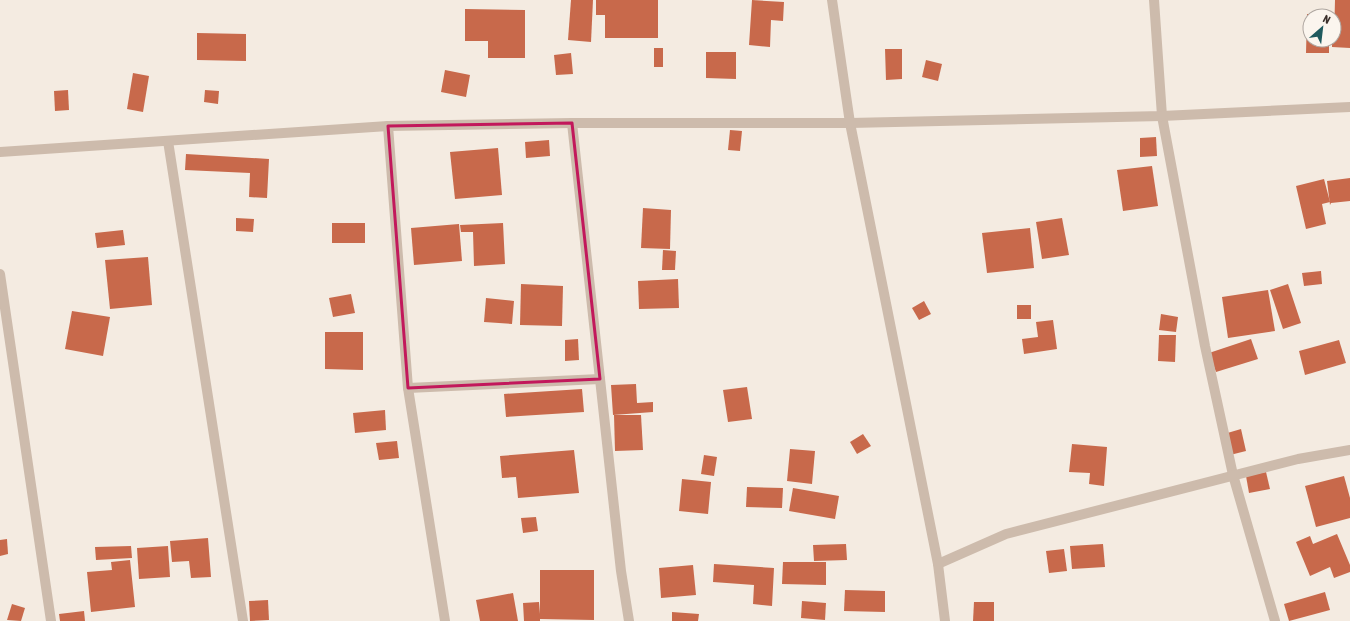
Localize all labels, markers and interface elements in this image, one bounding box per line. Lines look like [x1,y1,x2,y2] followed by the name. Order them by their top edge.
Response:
[1302,8,1342,48] north arrow
[1321,12,1332,26] text: N

